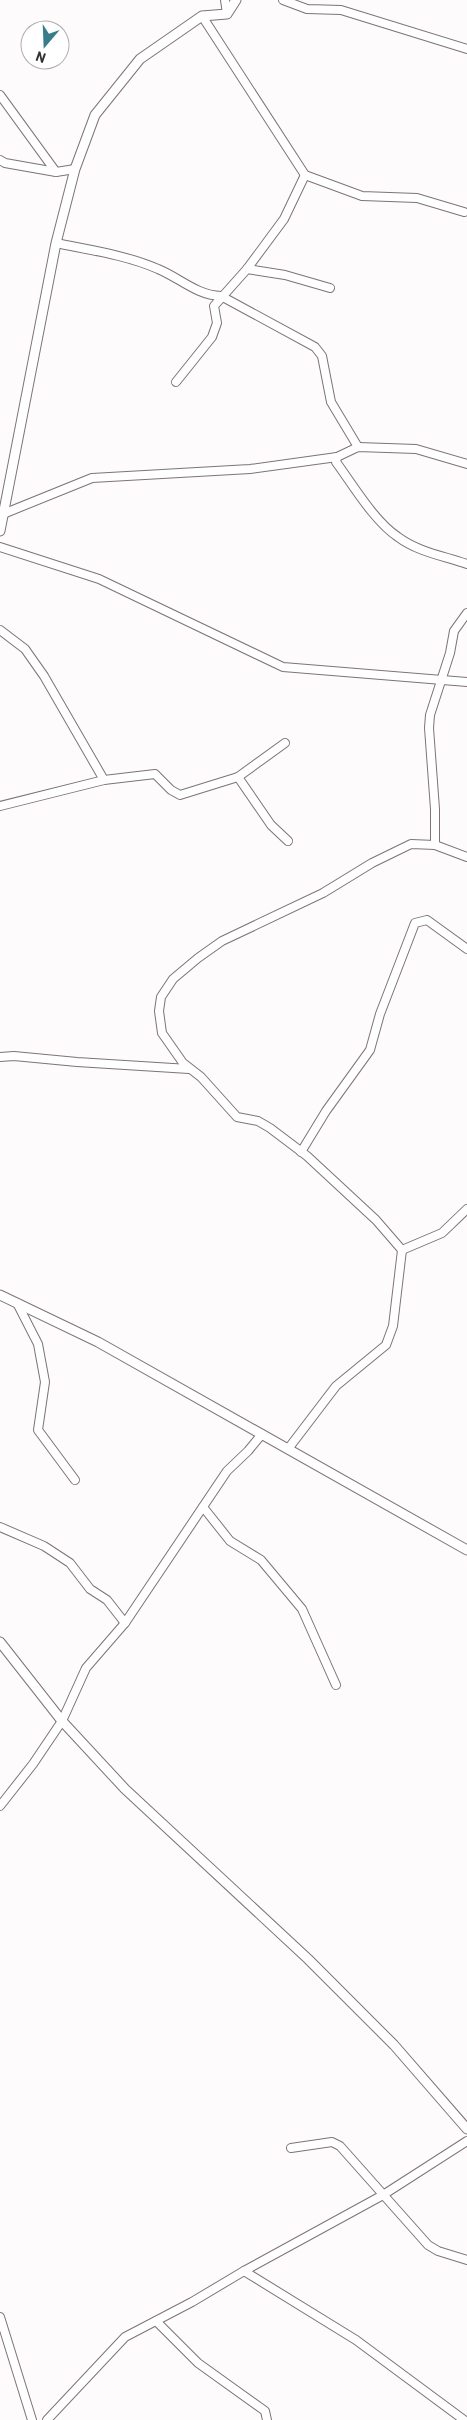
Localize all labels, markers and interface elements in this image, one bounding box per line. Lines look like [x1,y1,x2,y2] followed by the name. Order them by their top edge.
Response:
[20,20,70,70] north arrow
[33,48,48,67] text: N

